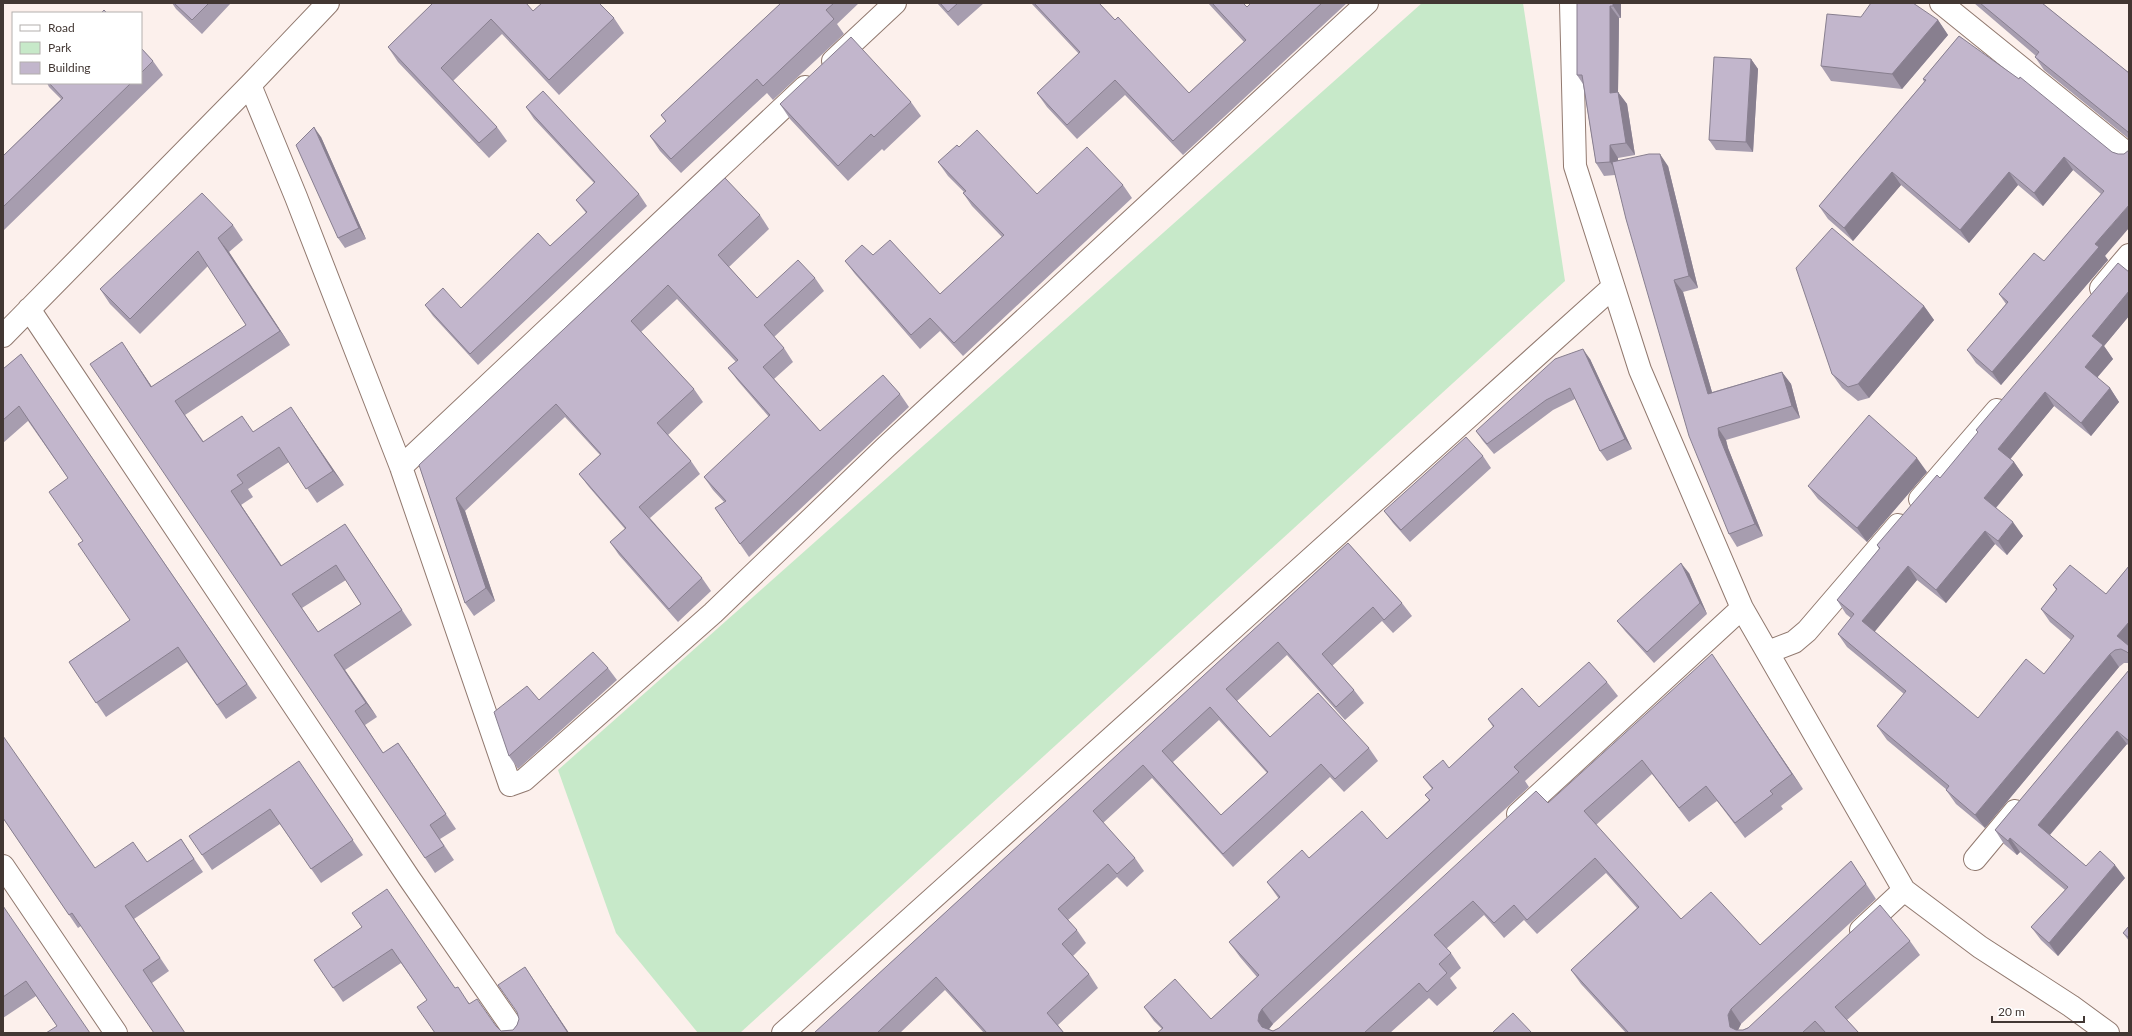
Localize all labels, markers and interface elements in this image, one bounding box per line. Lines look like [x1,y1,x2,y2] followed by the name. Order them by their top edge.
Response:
[12,12,142,84] legend
[48,20,75,35] text: Road
[48,40,72,55] text: Park
[48,60,91,75] text: Building
[1992,998,2084,1024] scale bar
[1998,1004,2025,1019] text: 20 m

